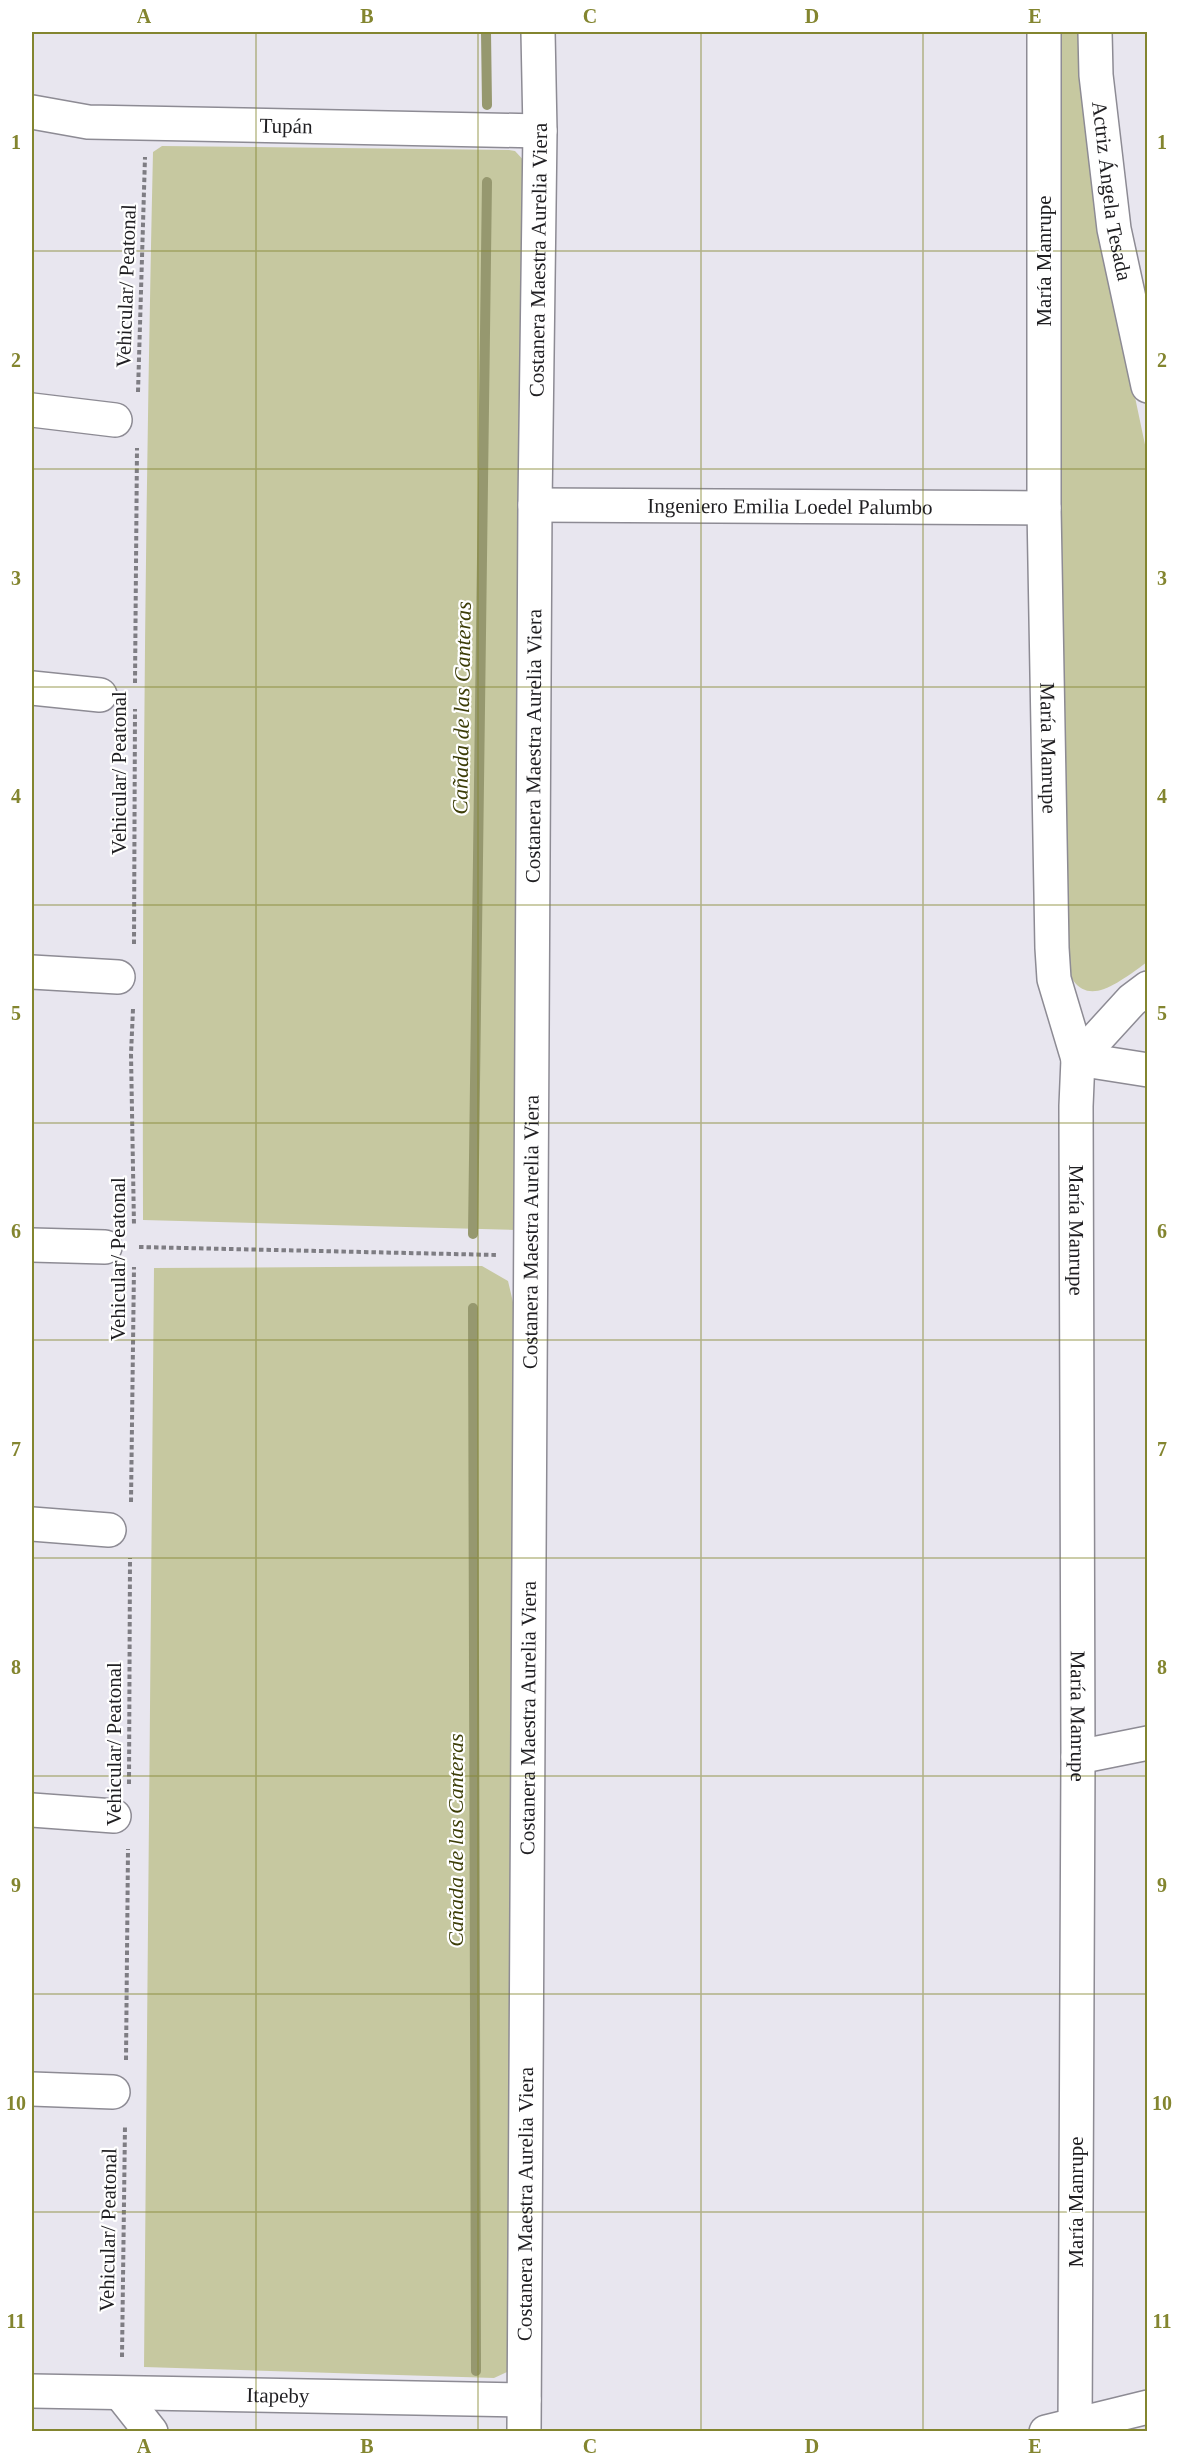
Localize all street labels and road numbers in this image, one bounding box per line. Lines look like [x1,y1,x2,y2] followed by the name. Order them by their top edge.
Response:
[1087,100,1137,284] street label: Actriz Ángela Tesada
[259,113,313,138] street label: Tupán
[524,122,552,397] street label: Costanera Maestra Aurelia Viera
[1032,195,1056,327] street label: María Manrupe
[111,204,141,368] street label: Vehicular/ Peatonal
[647,494,933,519] street label: Ingeniero Emilia Loedel Palumbo
[521,608,546,883] street label: Costanera Maestra Aurelia Viera
[1035,682,1062,814] street label: María Manrupe
[107,691,131,855] street label: Vehicular/ Peatonal
[518,1094,544,1369] street label: Costanera Maestra Aurelia Viera
[1064,1165,1089,1296] street label: María Manrupe
[106,1177,130,1341] street label: Vehicular/ Peatonal
[515,1580,541,1855] street label: Costanera Maestra Aurelia Viera
[1066,1651,1090,1782] street label: María Manrupe
[102,1662,126,1826] street label: Vehicular/ Peatonal
[513,2066,538,2341] street label: Costanera Maestra Aurelia Viera
[1064,2136,1088,2268] street label: María Manrupe
[95,2148,121,2312] street label: Vehicular/ Peatonal
[246,2383,310,2408] street label: Itapeby

